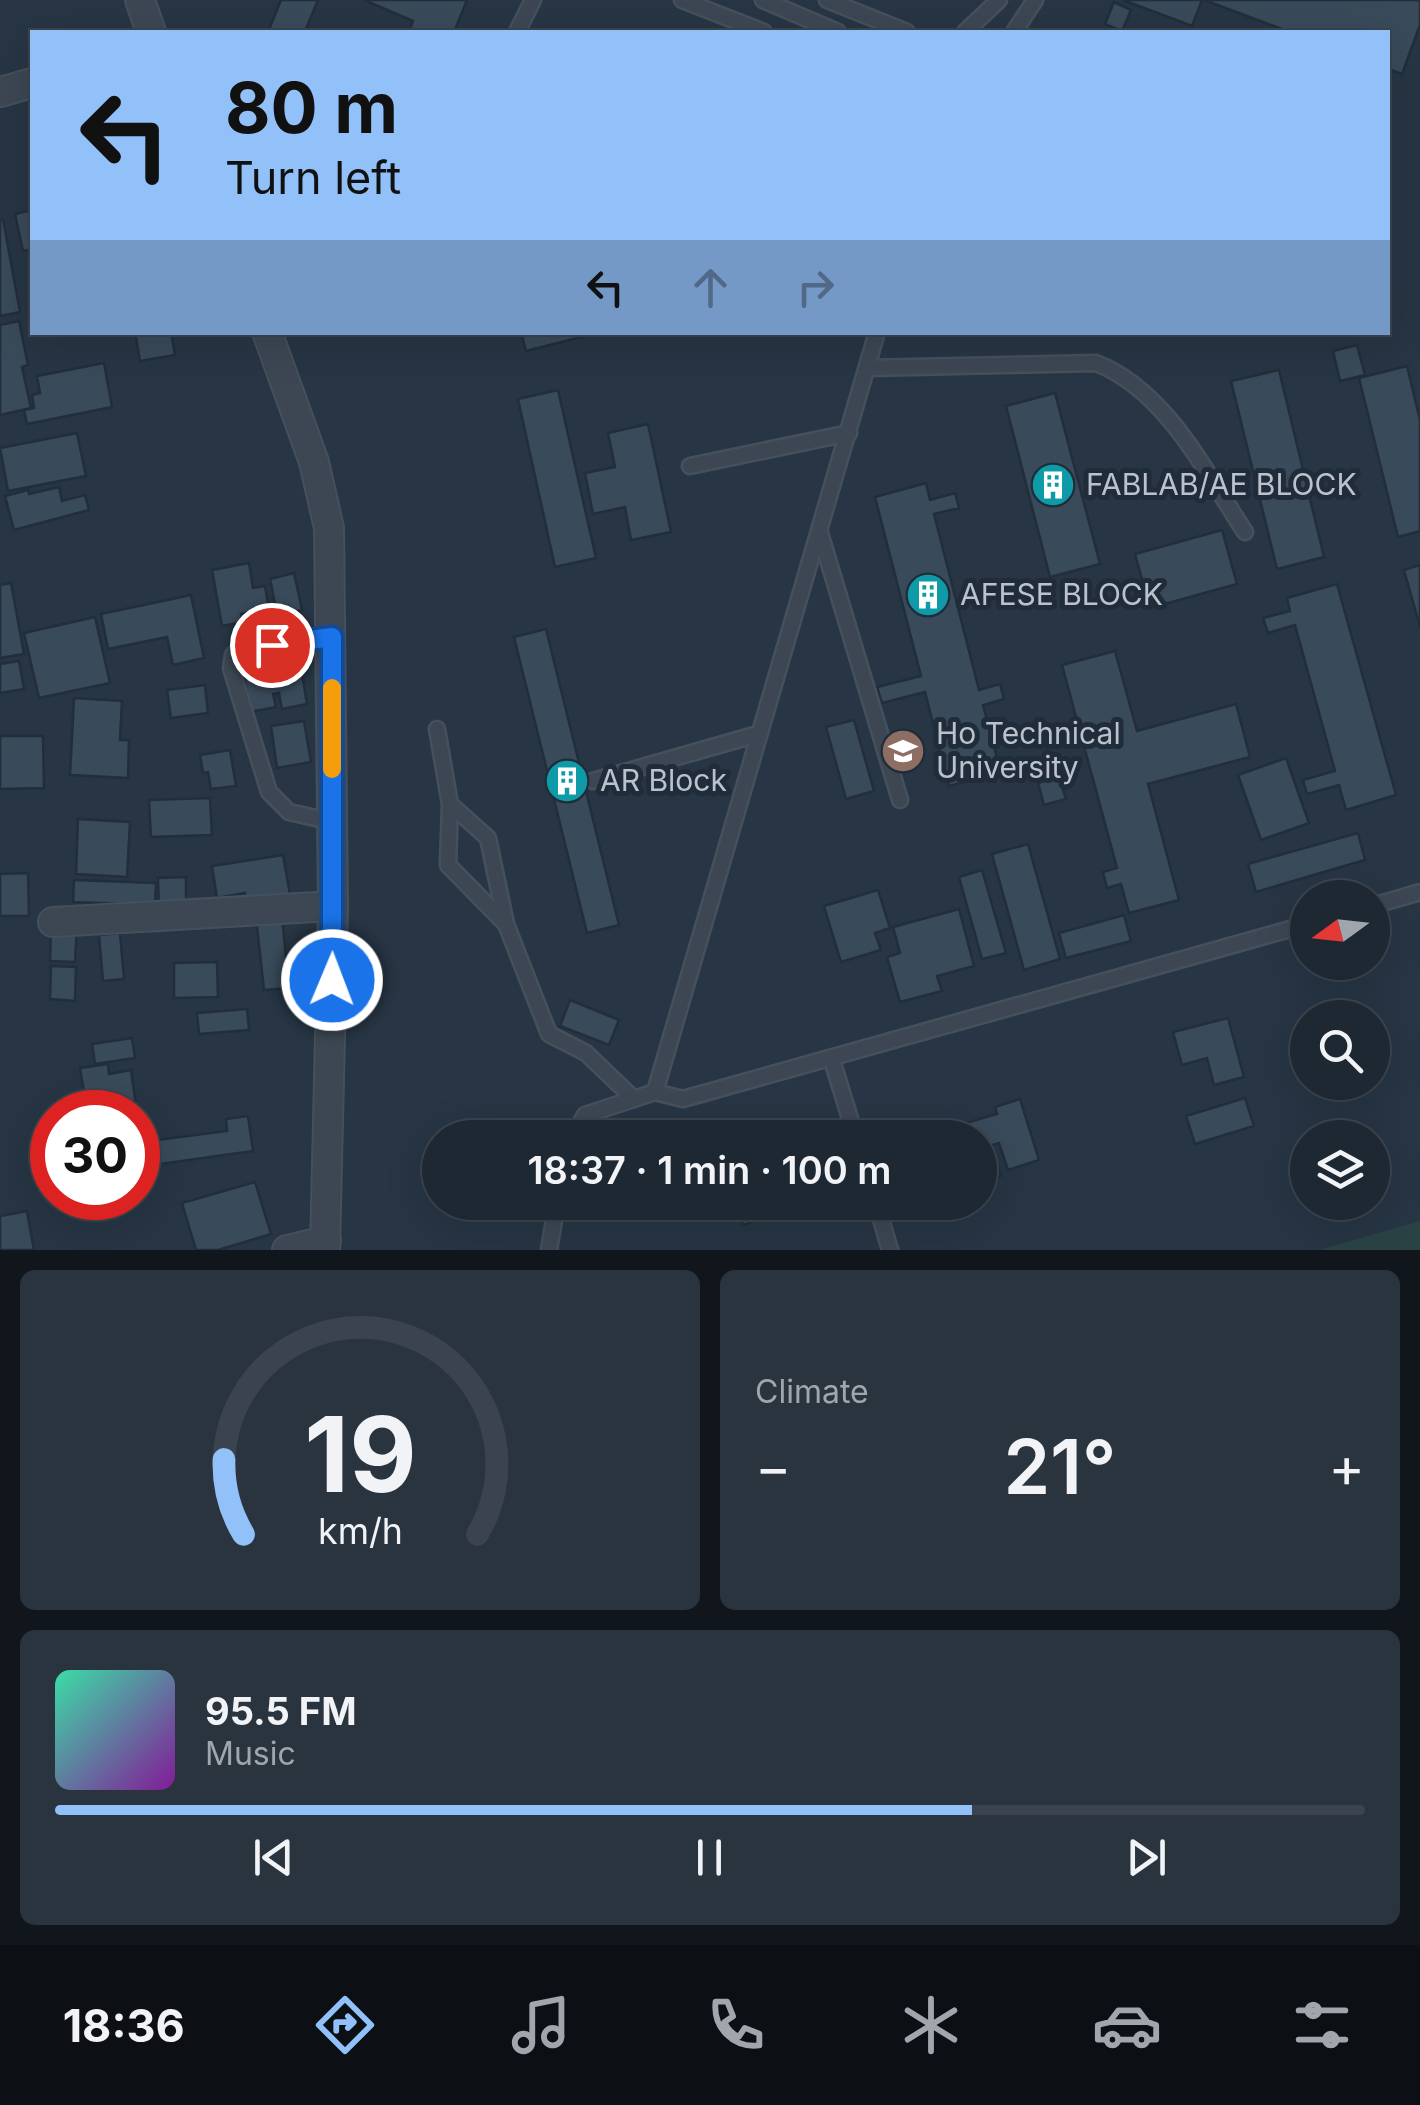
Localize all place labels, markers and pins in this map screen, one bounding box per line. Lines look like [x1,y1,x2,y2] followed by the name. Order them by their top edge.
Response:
[1030,462,1076,508] building icon: FABLAB/AE BLOCK
[1086,466,1357,502] place label: FABLAB/AE BLOCK
[905,572,951,618] building icon: AFESE BLOCK
[960,576,1163,612] place label: AFESE BLOCK
[230,603,315,688] pin
[936,715,1121,785] place label: Ho Technical University
[880,728,926,774] school or university icon: Ho Technical University
[544,758,590,804] building icon: AR Block
[600,762,727,798] place label: AR Block

